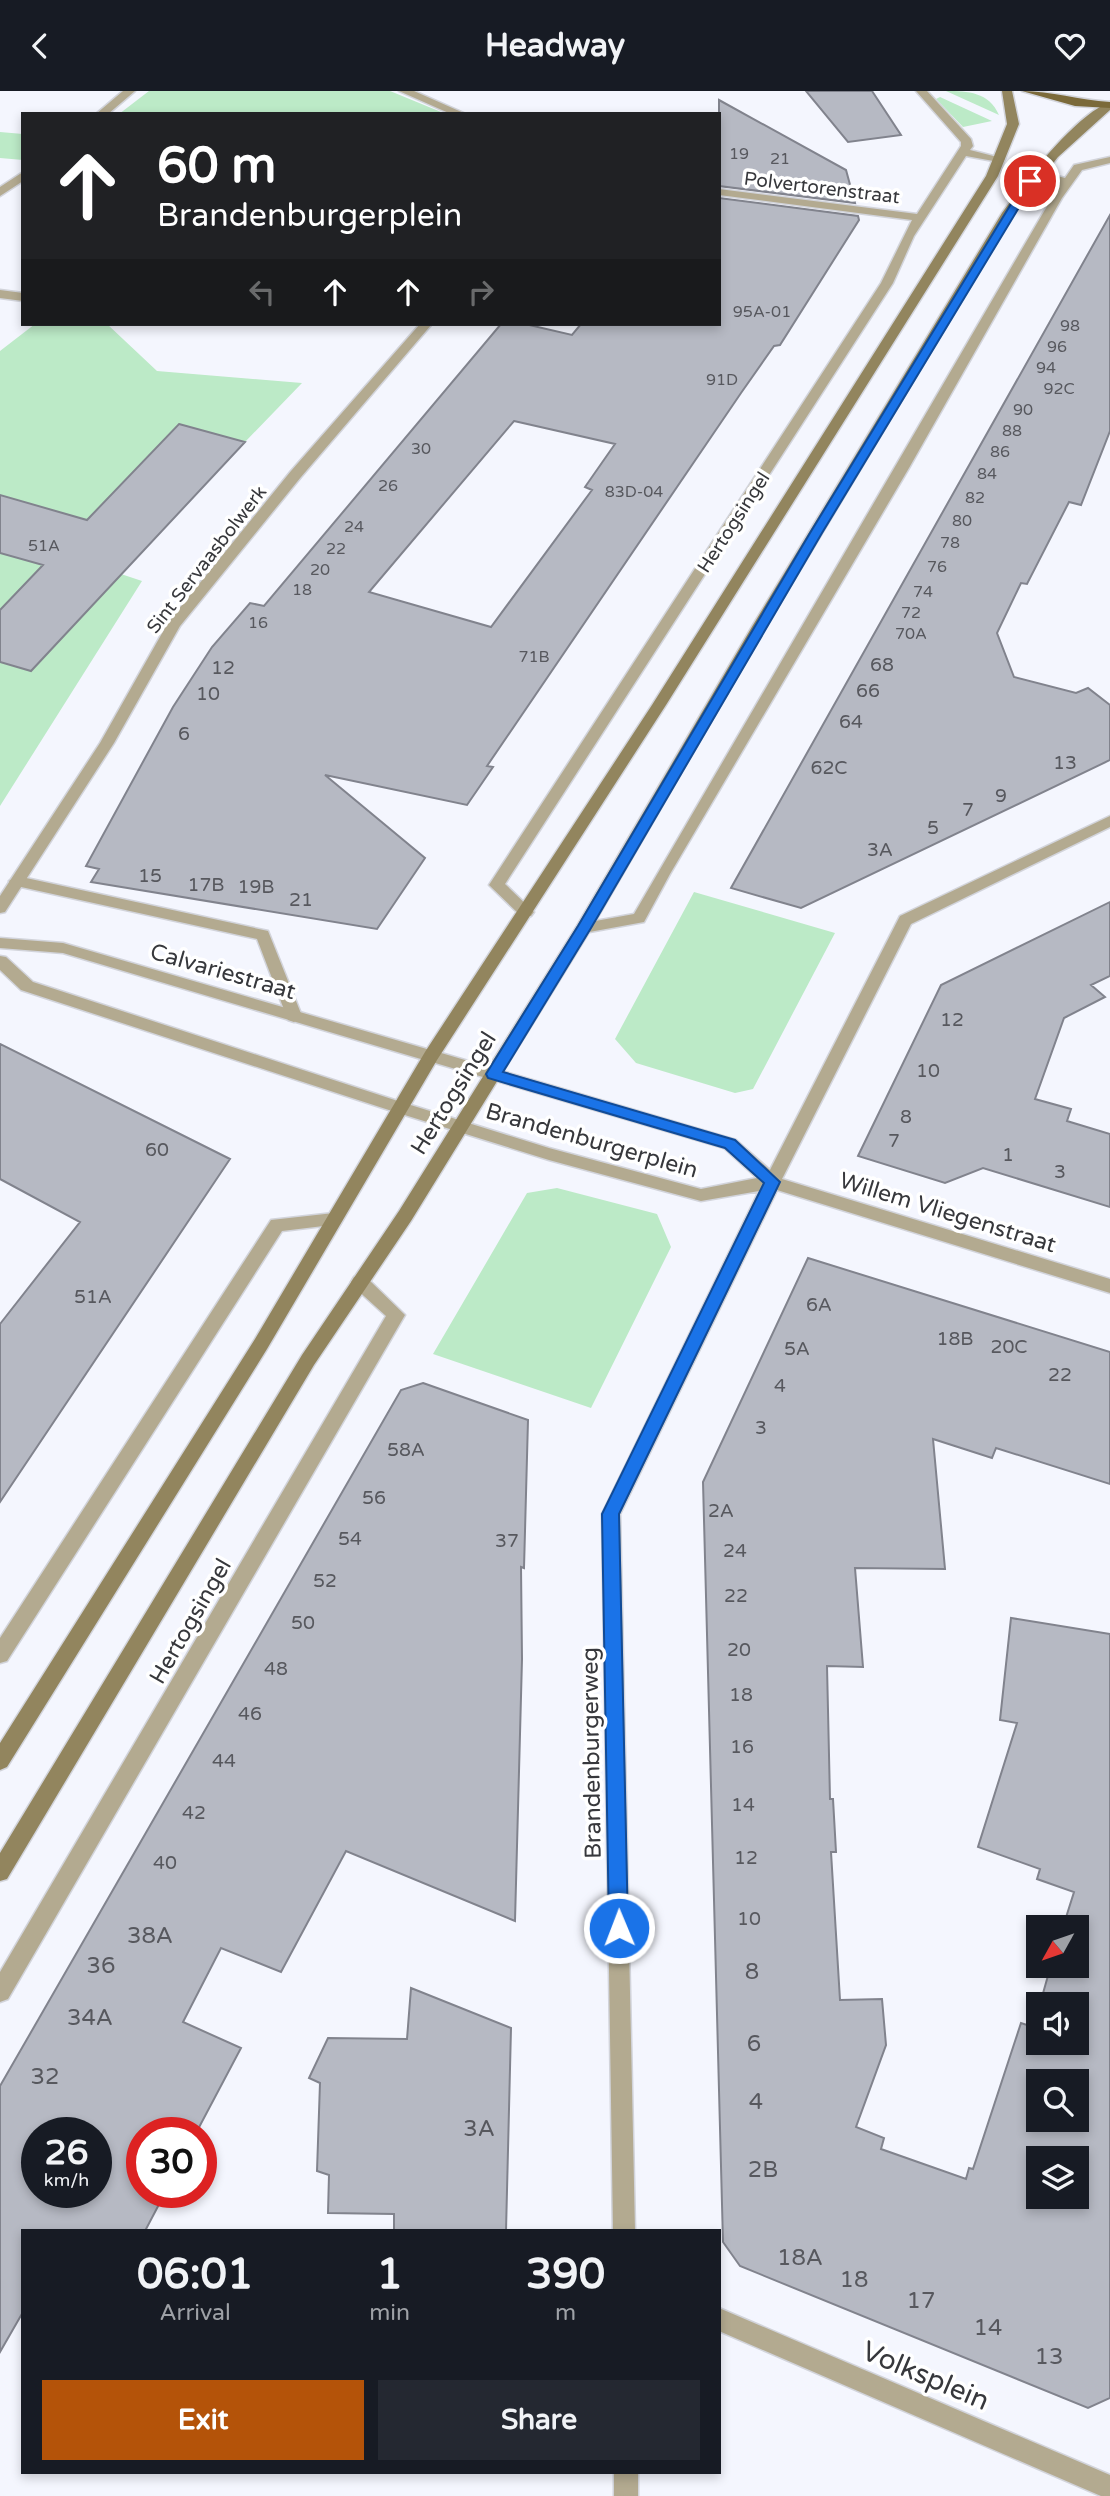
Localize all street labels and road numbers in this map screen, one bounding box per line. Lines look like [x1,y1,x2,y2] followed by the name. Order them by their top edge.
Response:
[743,168,901,208] street label: Polvertorenstraat
[693,468,775,577] street label: Hertogsingel
[142,481,271,638] street label: Sint Servaasbolwerk
[147,938,299,1006] street label: Calvariestraat
[405,1027,503,1160] street label: Hertogsingel
[482,1097,701,1185] street label: Brandenburgerplein
[836,1167,1060,1259] street label: Willem Vliegenstraat
[144,1554,238,1689] street label: Hertogsingel
[576,1647,608,1859] street label: Brandenburgerweg
[857,2334,994,2418] street label: Volksplein

